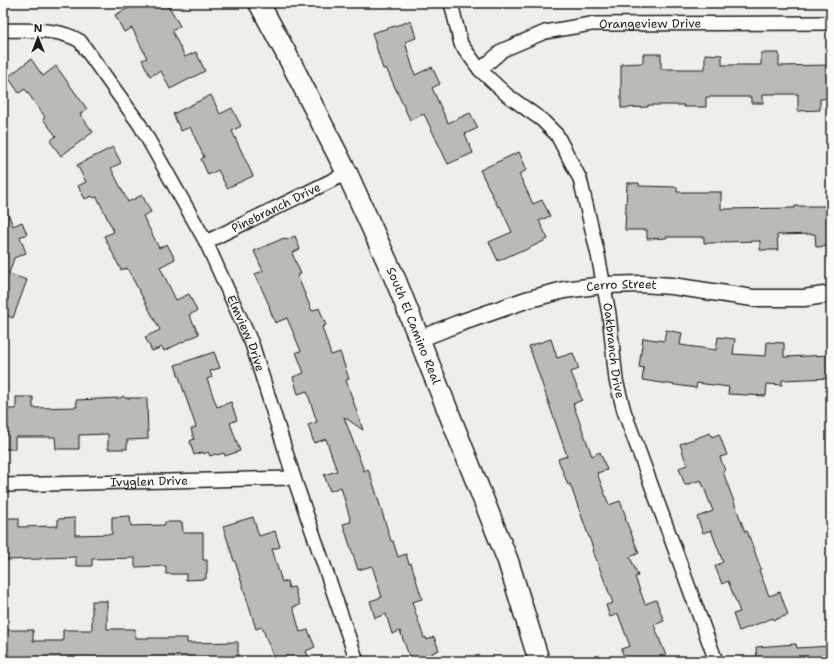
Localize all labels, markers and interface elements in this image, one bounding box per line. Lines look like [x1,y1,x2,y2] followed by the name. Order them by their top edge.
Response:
[599,16,702,32] street label: Orangeview Drive
[18,18,58,58] north arrow
[34,21,43,36] text: N
[229,179,324,236] street label: Pinebranch Drive
[383,264,445,387] street label: South El Camino Real
[585,276,657,295] street label: Cerro Street
[223,293,268,374] street label: Elmview Drive
[599,301,628,400] street label: Oakbranch Drive
[110,473,188,490] street label: Ivyglen Drive

